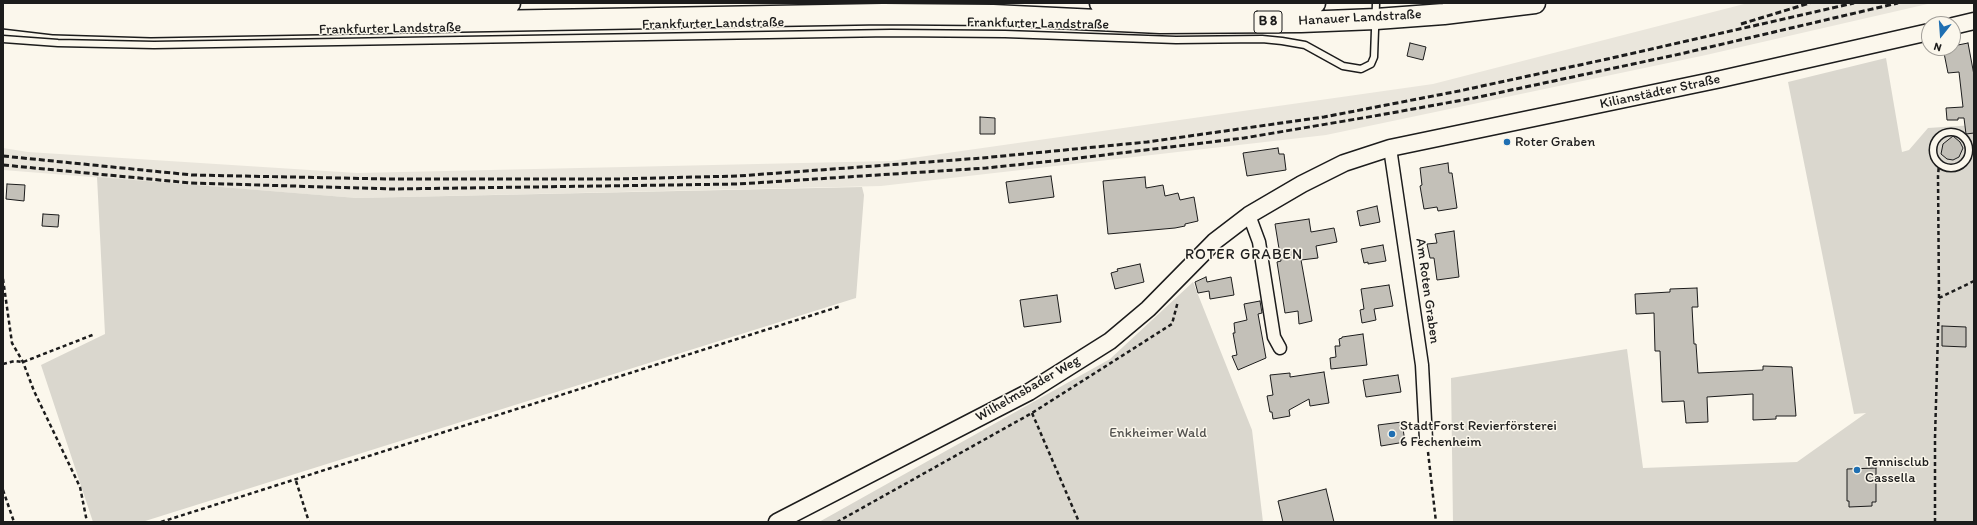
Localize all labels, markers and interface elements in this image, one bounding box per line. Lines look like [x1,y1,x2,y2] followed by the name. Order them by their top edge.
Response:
[1298,6,1422,30] street label: Hanauer Landstraße
[1254,11,1282,33] road number: B 8
[642,14,784,34] street label: Frankfurter Landstraße
[967,14,1109,34] street label: Frankfurter Landstraße
[1921,16,1961,56] north arrow
[319,19,461,39] street label: Frankfurter Landstraße
[1932,40,1943,54] text: N
[1598,71,1722,113] street label: Kilianstädter Straße
[1515,134,1595,150] place label: Roter Graben
[1502,137,1512,147] marker: Roter Graben
[1411,237,1443,345] street label: Am Roten Graben
[1185,246,1303,264] district label: ROTER GRABEN
[973,352,1083,426] street label: Wilhelmsbader Weg
[1400,418,1557,450] place label: StadtForst Revierförsterei 6 Fechenheim
[1109,425,1207,441] park label: Enkheimer Wald
[1387,429,1397,439] marker: StadtForst Revierförsterei 6 Fechenheim
[1865,454,1929,486] place label: Tennisclub Cassella
[1852,465,1862,475] marker: Tennisclub Cassella

